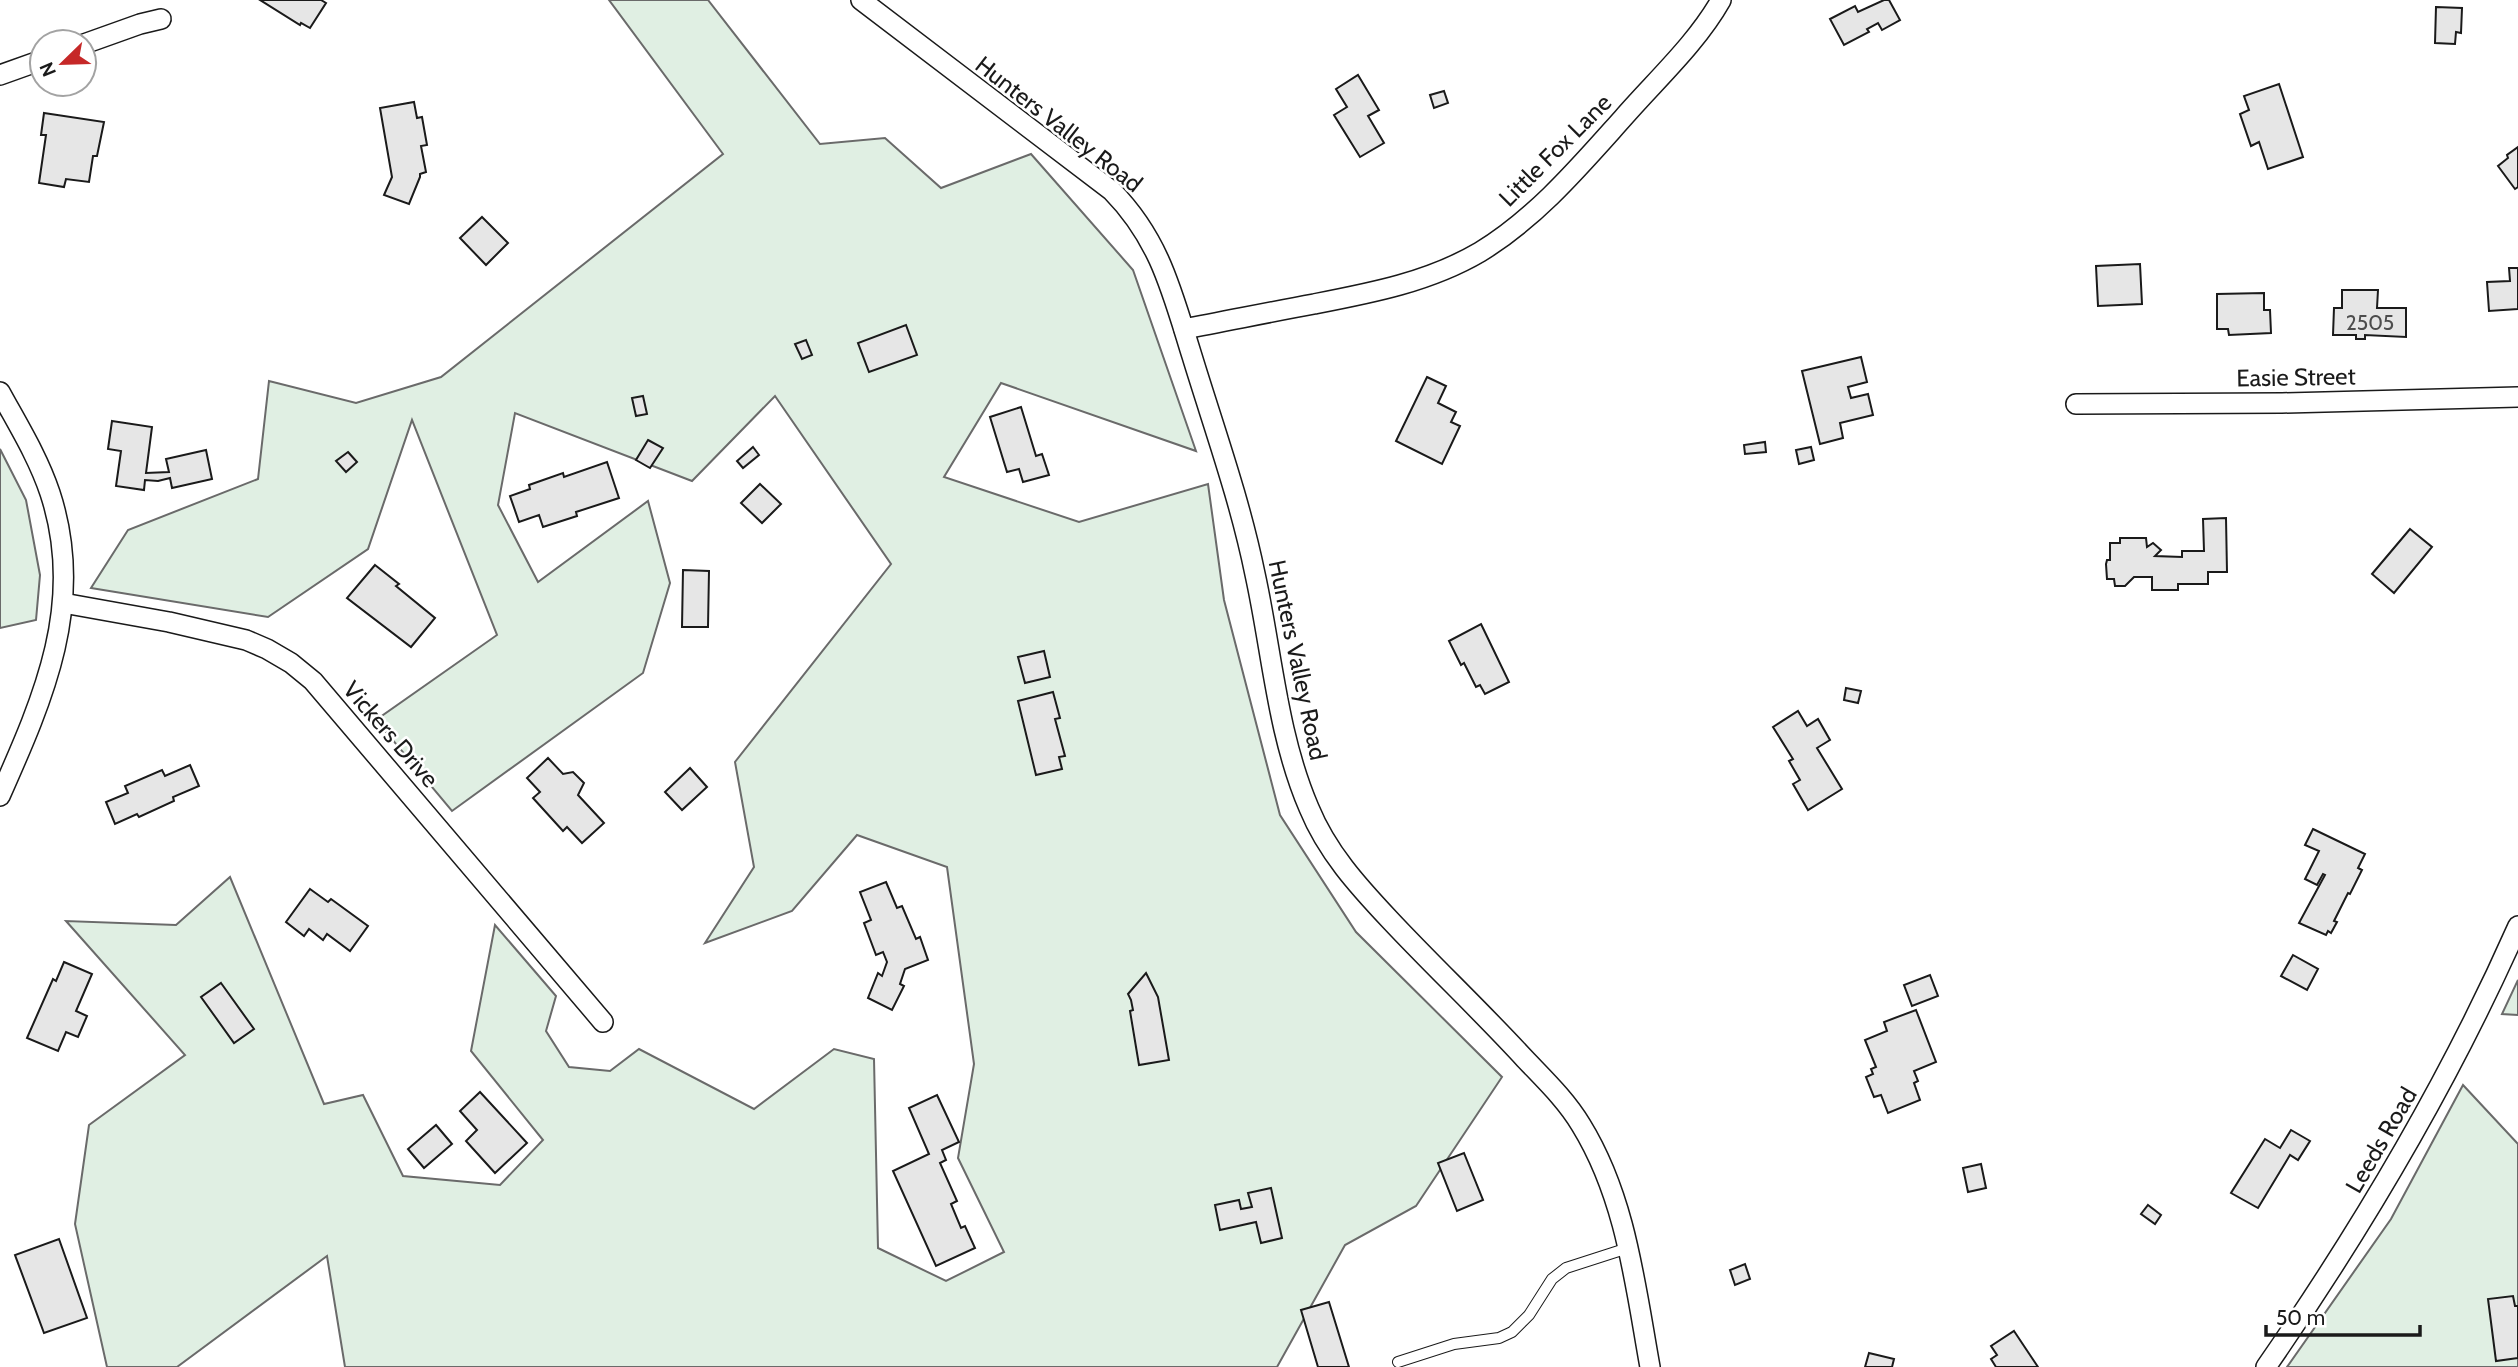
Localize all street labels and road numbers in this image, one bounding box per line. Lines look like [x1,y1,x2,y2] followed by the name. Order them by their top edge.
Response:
[970,50,1148,198] street label: Hunters Valley Road
[1493,88,1617,212] street label: Little Fox Lane
[2236,361,2356,393] street label: Easie Street
[1263,557,1333,763] street label: Hunters Valley Road
[337,675,445,793] street label: Vickers Drive
[2339,1082,2423,1198] street label: Leeds Road

